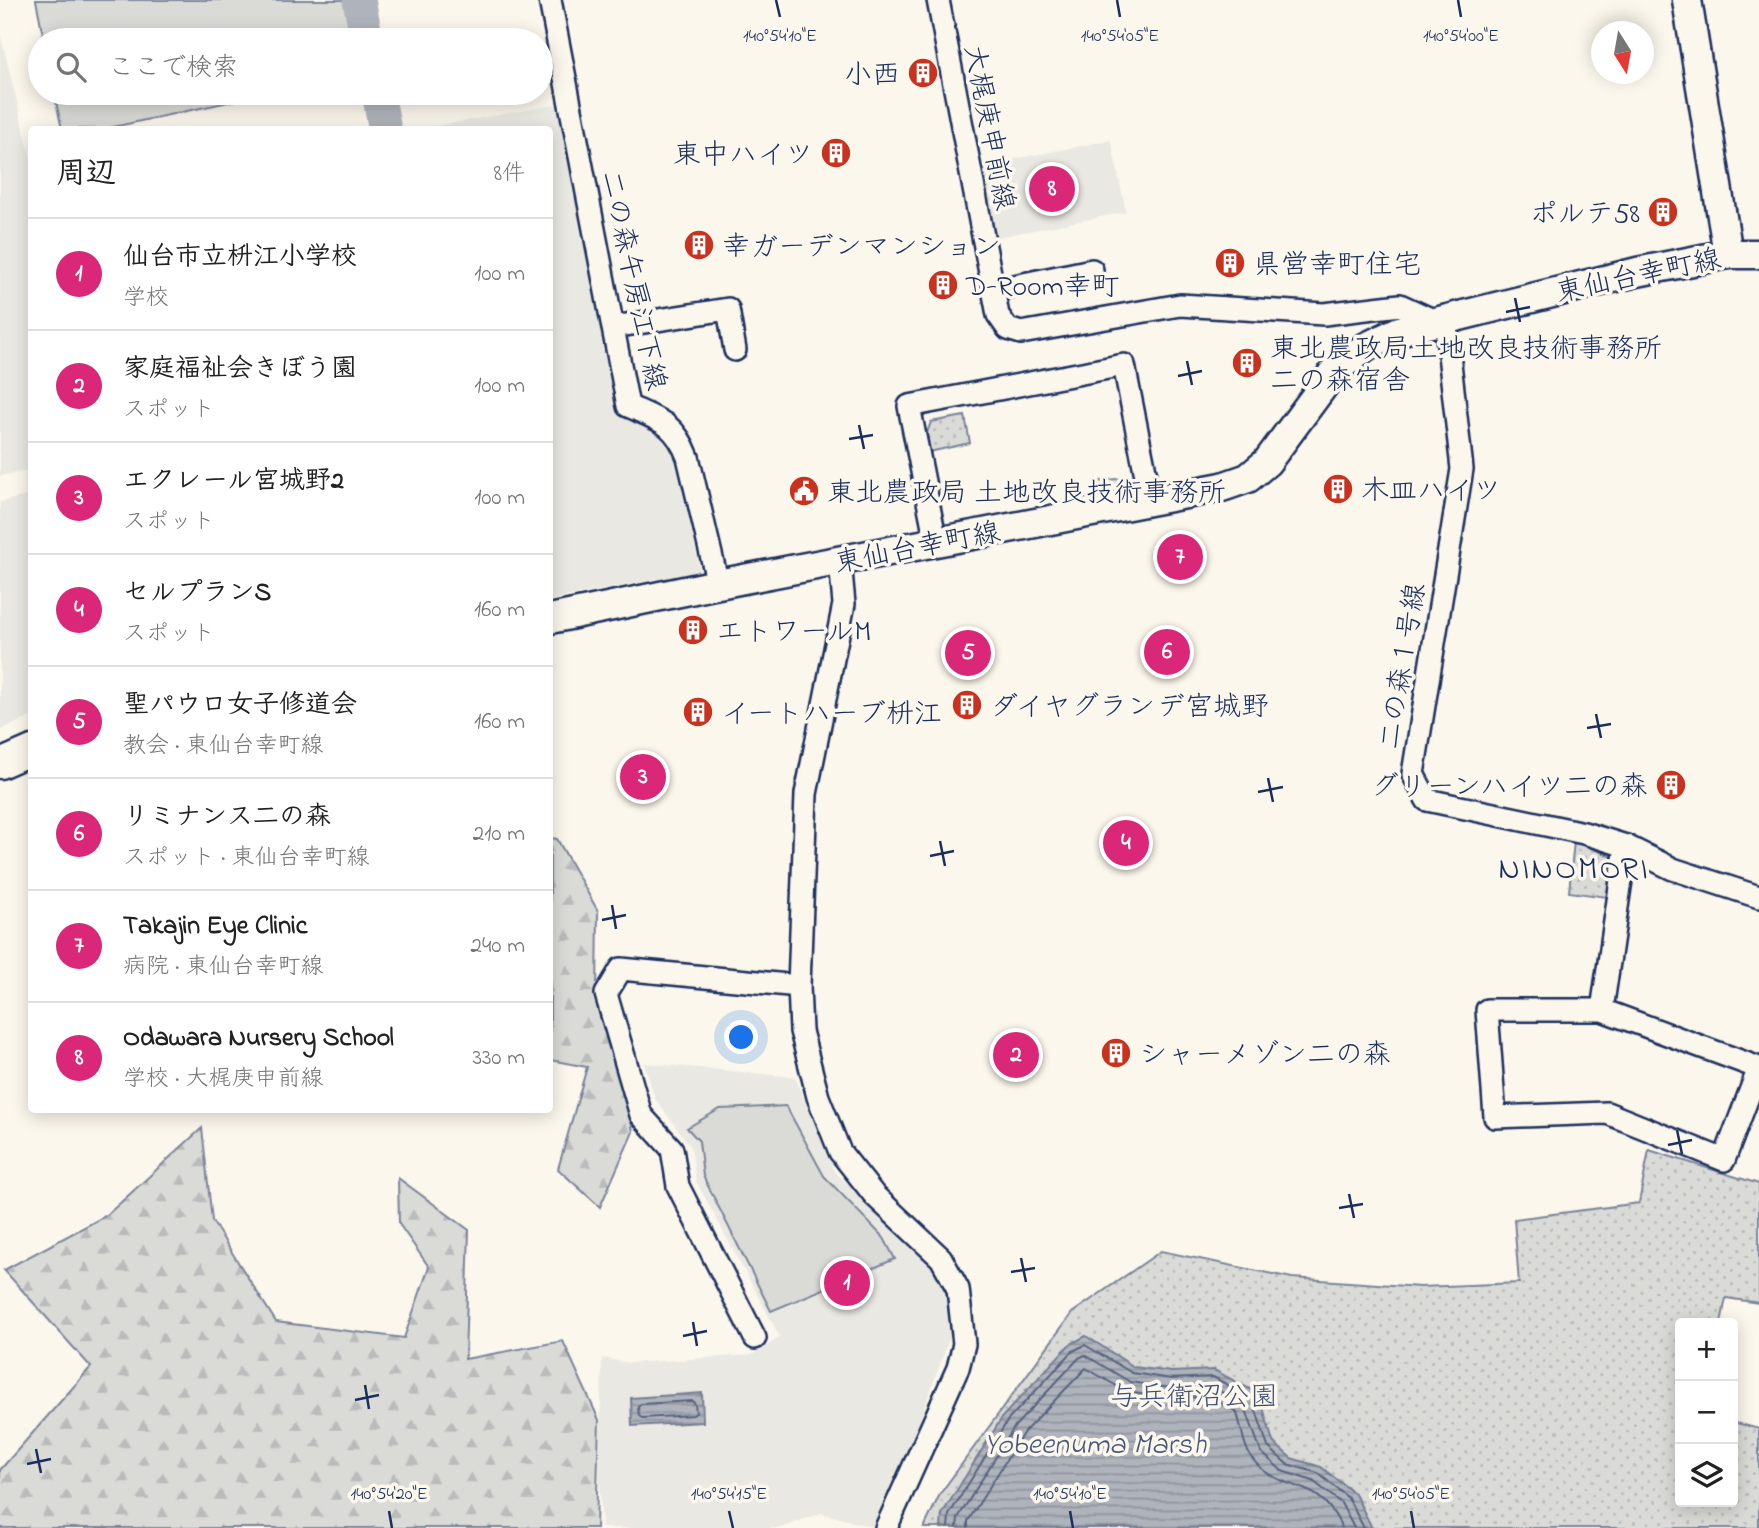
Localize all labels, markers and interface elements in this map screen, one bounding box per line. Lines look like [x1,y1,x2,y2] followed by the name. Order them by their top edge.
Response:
[1591,21,1654,84] north arrow
[743,24,817,50] text: 140°54'10"E
[1081,24,1159,50] text: 140°54'05"E
[1423,24,1499,50] text: 140°54'00"E
[28,28,553,105] search box
[951,41,1024,214] street label: 大梶庚申前線
[52,48,90,86] icon: search
[108,50,238,88] text: ここで検索
[844,56,900,97] place label: 小西
[906,56,940,90] building icon: 小西
[673,136,813,177] place label: 東中ハイツ
[819,136,853,170] building icon: 東中ハイツ
[56,153,116,197] text: 周辺
[493,158,525,191] text: 8件
[1029,163,1075,215] pin: 8
[588,167,675,395] street label: 二の森午房江下線
[1529,195,1640,236] place label: ポルテ58
[1646,195,1680,229] building icon: ポルテ58
[682,228,716,262] building icon: 幸ガーデンマンション
[722,228,1001,269] place label: 幸ガーデンマンション
[123,239,357,277] text: 仙台市立枡江小学校
[1552,240,1725,315] street label: 東仙台幸町線
[1213,246,1247,280] building icon: 県営幸町住宅
[1253,246,1421,287] place label: 県営幸町住宅
[75,258,83,291] text: 1
[474,258,525,291] text: 100 m
[926,268,960,302] building icon: D-Room幸町
[965,268,1119,309] place label: D-Room幸町
[123,282,169,315] text: 学校
[1270,330,1662,403] place label: 東北農政局土地改良技術事務所 二の森宿舎
[1230,346,1264,380] building icon: 東北農政局土地改良技術事務所 二の森宿舎
[123,351,357,389] text: 家庭福祉会きぼう園
[73,370,85,403] text: 2
[474,370,525,403] text: 100 m
[123,394,215,427] text: スポット
[123,463,344,501] text: エクレール宮城野2
[1321,472,1355,506] building icon: 木皿ハイツ
[1361,472,1501,513] place label: 木皿ハイツ
[787,474,821,508] public building icon: 東北農政局 土地改良技術事務所
[827,474,1226,515] place label: 東北農政局 土地改良技術事務所
[74,482,84,515] text: 3
[474,482,525,515] text: 100 m
[123,506,215,539] text: スポット
[831,513,1004,586] street label: 東仙台幸町線
[1157,531,1203,583] pin: 7
[123,575,271,613] text: セルプランS
[1371,580,1438,753] street label: 二の森１号線
[74,594,84,627] text: 4
[474,594,525,627] text: 160 m
[676,613,710,647] building icon: エトワールM
[716,613,871,654] place label: エトワールM
[123,618,215,651] text: スポット
[1144,626,1190,678] pin: 6
[945,627,991,679] pin: 5
[123,687,357,725] text: 聖パウロ女子修道会
[950,688,984,722] building icon: ダイヤグランデ宮城野
[990,688,1269,729] place label: ダイヤグランデ宮城野
[681,695,715,729] building icon: イートハーブ枡江
[721,695,942,736] place label: イートハーブ枡江
[72,706,86,739] text: 5
[474,706,525,739] text: 160 m
[123,730,323,763] text: 教会 · 東仙台幸町線
[620,751,666,803] pin: 3
[1371,768,1648,809] place label: グリーンハイツ二の森
[1654,768,1688,802] building icon: グリーンハイツ二の森
[123,799,331,837] text: リミナンス二の森
[1103,817,1149,869] pin: 4
[74,818,84,851] text: 6
[473,818,525,851] text: 210 m
[123,842,369,875] text: スポット · 東仙台幸町線
[1498,847,1650,894] district label: NINOMORI
[123,908,307,946] text: Takajin Eye Clinic
[74,930,84,963] text: 7
[471,930,525,963] text: 240 m
[123,951,323,984] text: 病院 · 東仙台幸町線
[123,1020,394,1058] text: Odawara Nursery School
[724,1020,758,1054] your location
[993,1029,1039,1081] pin: 2
[1099,1036,1133,1070] building icon: シャーメゾン二の森
[1139,1036,1391,1077] place label: シャーメゾン二の森
[75,1042,83,1075] text: 8
[472,1042,525,1075] text: 330 m
[123,1063,323,1096] text: 学校 · 大梶庚申前線
[824,1257,870,1309] pin: 1
[1675,1318,1738,1507] map controls
[1675,1318,1738,1381] button: +
[1110,1378,1278,1419] park label: 与兵衛沼公園
[1675,1381,1738,1444] button: −
[984,1424,1207,1468] water label: Yobeenuma Marsh
[1675,1444,1738,1507] button: layers
[350,1482,428,1508] text: 140°54'20"E
[691,1482,767,1508] text: 140°54'15"E
[1033,1482,1107,1508] text: 140°54'10"E
[1372,1482,1450,1508] text: 140°54'05"E

